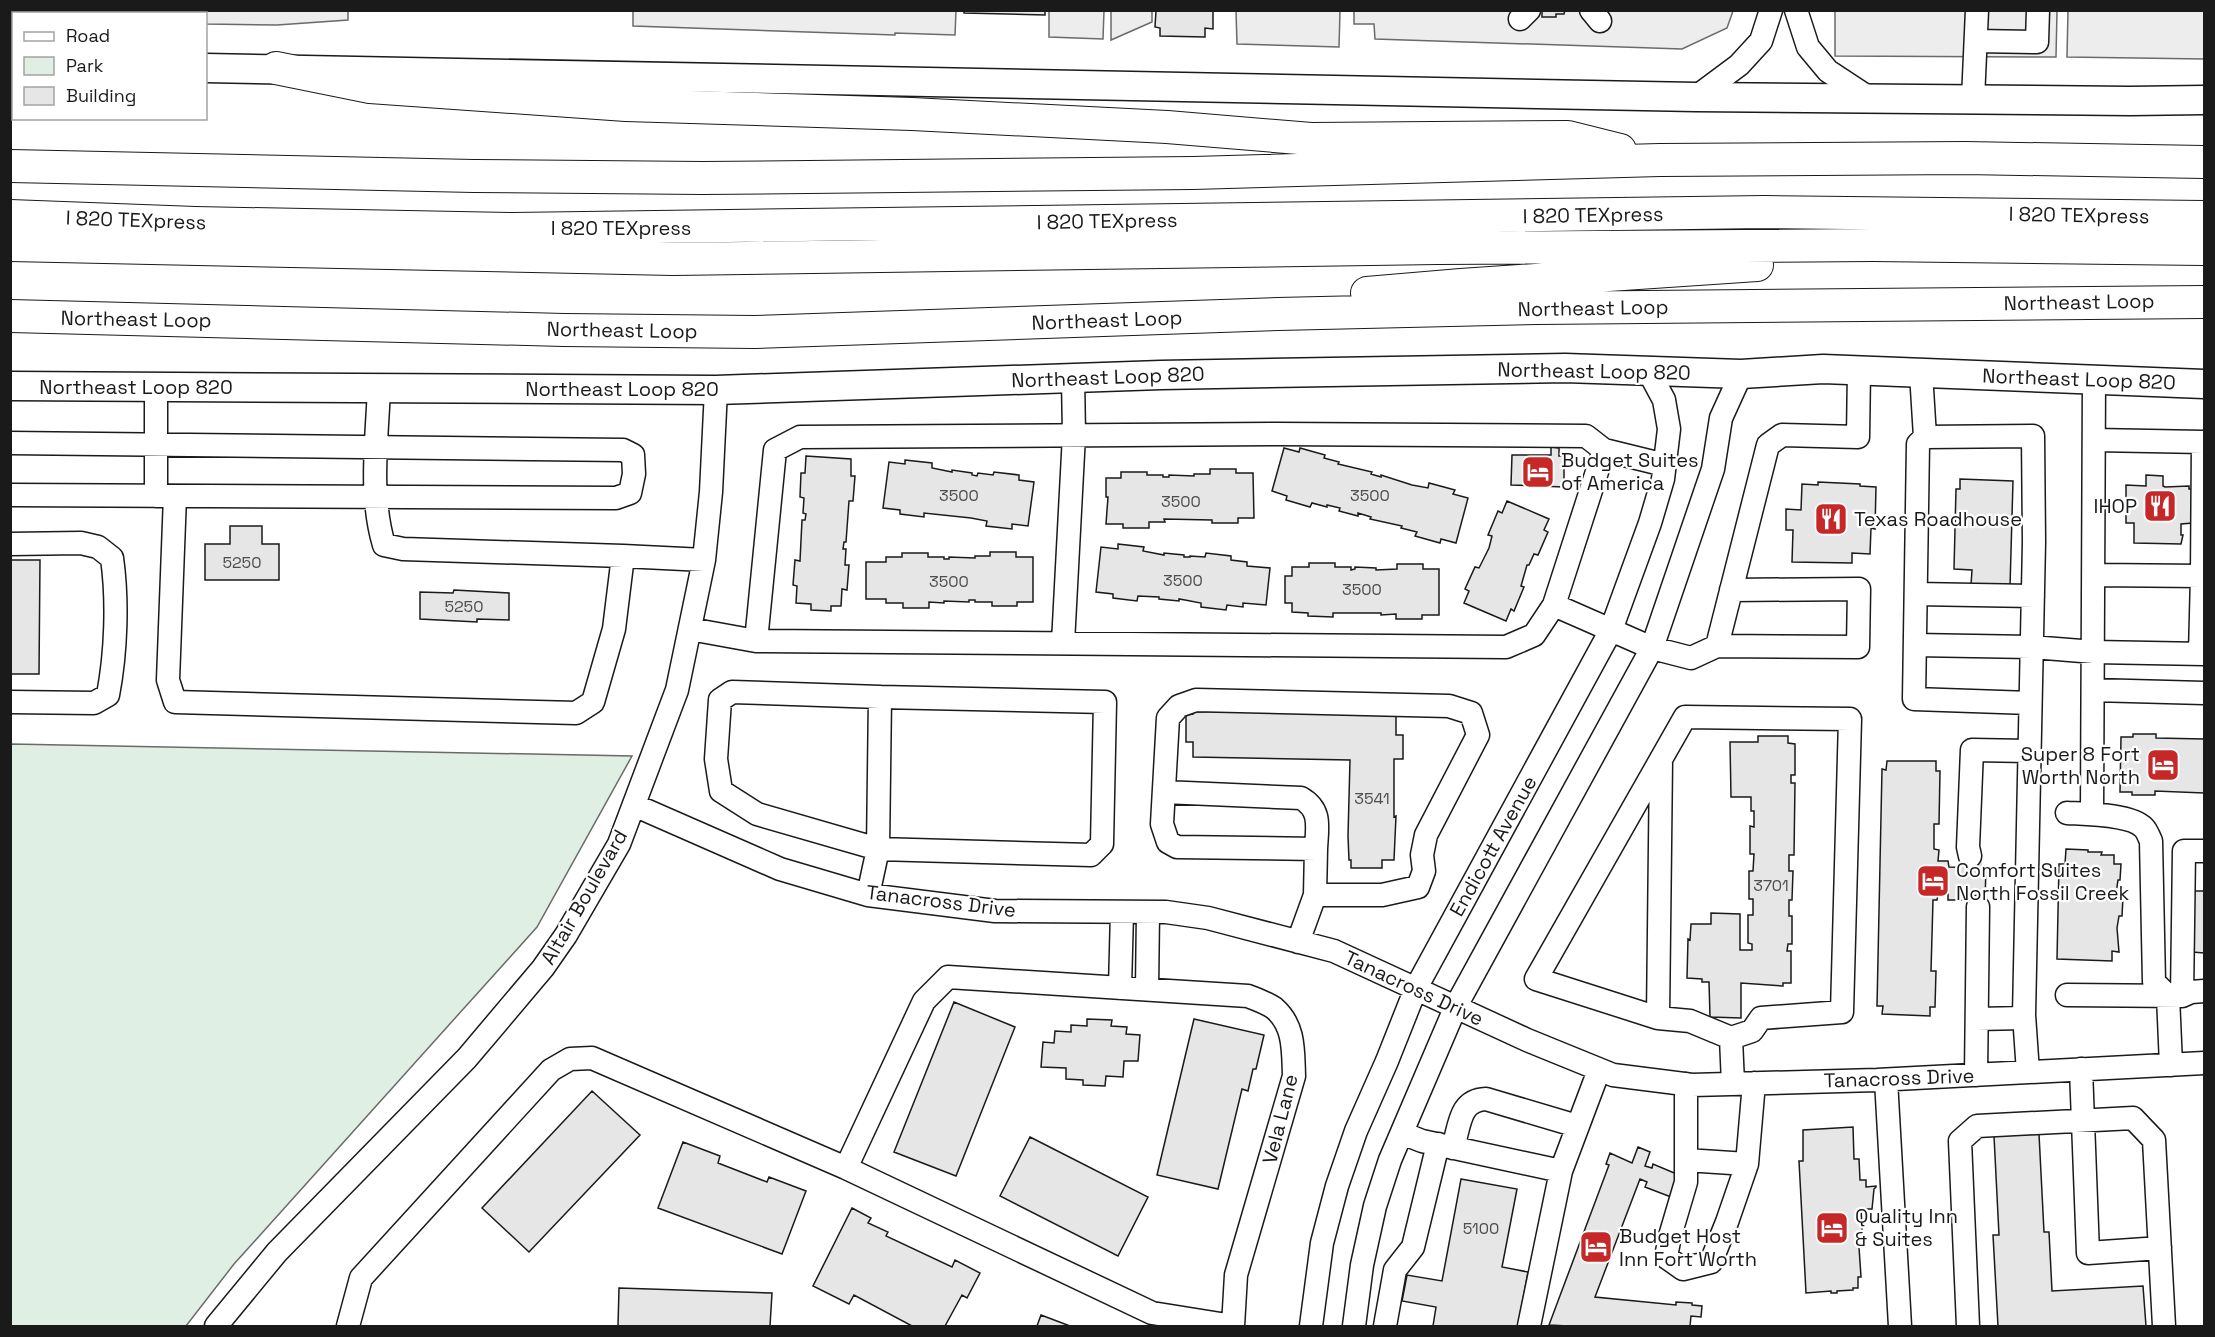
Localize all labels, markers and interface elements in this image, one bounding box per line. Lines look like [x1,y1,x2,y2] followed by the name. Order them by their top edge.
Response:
[12,12,207,120] legend
[66,24,110,47] text: Road
[66,54,104,77] text: Park
[66,84,136,107] text: Building
[1522,201,1664,229] street label: I 820 TEXpress
[2008,201,2150,229] street label: I 820 TEXpress
[65,205,207,235] street label: I 820 TEXpress
[1036,207,1178,235] street label: I 820 TEXpress
[551,215,691,241] street label: I 820 TEXpress
[2003,288,2155,316] street label: Northeast Loop
[1517,294,1669,322] street label: Northeast Loop
[1031,304,1183,336] street label: Northeast Loop
[60,305,212,333] street label: Northeast Loop
[546,316,698,344] street label: Northeast Loop
[1497,356,1691,386] street label: Northeast Loop 820
[1011,361,1205,393] street label: Northeast Loop 820
[1982,363,2176,395] street label: Northeast Loop 820
[39,374,233,400] street label: Northeast Loop 820
[525,376,719,402] street label: Northeast Loop 820
[1561,447,1699,496] place label: Budget Suites of America
[1520,454,1556,490] hotel icon: Budget Suites of America
[939,485,979,506] house number: 3500
[1350,485,1390,506] house number: 3500
[2142,488,2178,524] restaurant icon: IHOP
[1161,491,1201,512] house number: 3500
[2094,493,2137,519] place label: IHOP
[1813,501,1849,537] restaurant icon: Texas Roadhouse
[1854,506,2022,532] place label: Texas Roadhouse
[223,552,261,573] house number: 5250
[1163,570,1203,591] house number: 3500
[929,571,969,592] house number: 3500
[1342,579,1382,600] house number: 3500
[445,596,483,617] house number: 5250
[2021,741,2140,790] place label: Super 8 Fort Worth North
[2145,747,2181,783] hotel icon: Super 8 Fort Worth North
[1444,771,1542,921] street label: Endicott Avenue
[1354,788,1390,809] house number: 3541
[535,825,633,969] street label: Altair Boulevard
[1956,857,2130,906] place label: Comfort Suites North Fossil Creek
[1915,863,1951,899] hotel icon: Comfort Suites North Fossil Creek
[1753,875,1789,896] house number: 3701
[865,879,1017,923] street label: Tanacross Drive
[1340,944,1488,1032] street label: Tanacross Drive
[1823,1062,1975,1094] street label: Tanacross Drive
[1256,1071,1304,1167] street label: Vela Lane
[1855,1203,1958,1252] place label: Quality Inn & Suites
[1814,1210,1850,1246] hotel icon: Quality Inn & Suites
[1463,1218,1499,1239] house number: 5100
[1619,1223,1757,1272] place label: Budget Host Inn Fort Worth
[1578,1229,1614,1265] hotel icon: Budget Host Inn Fort Worth

